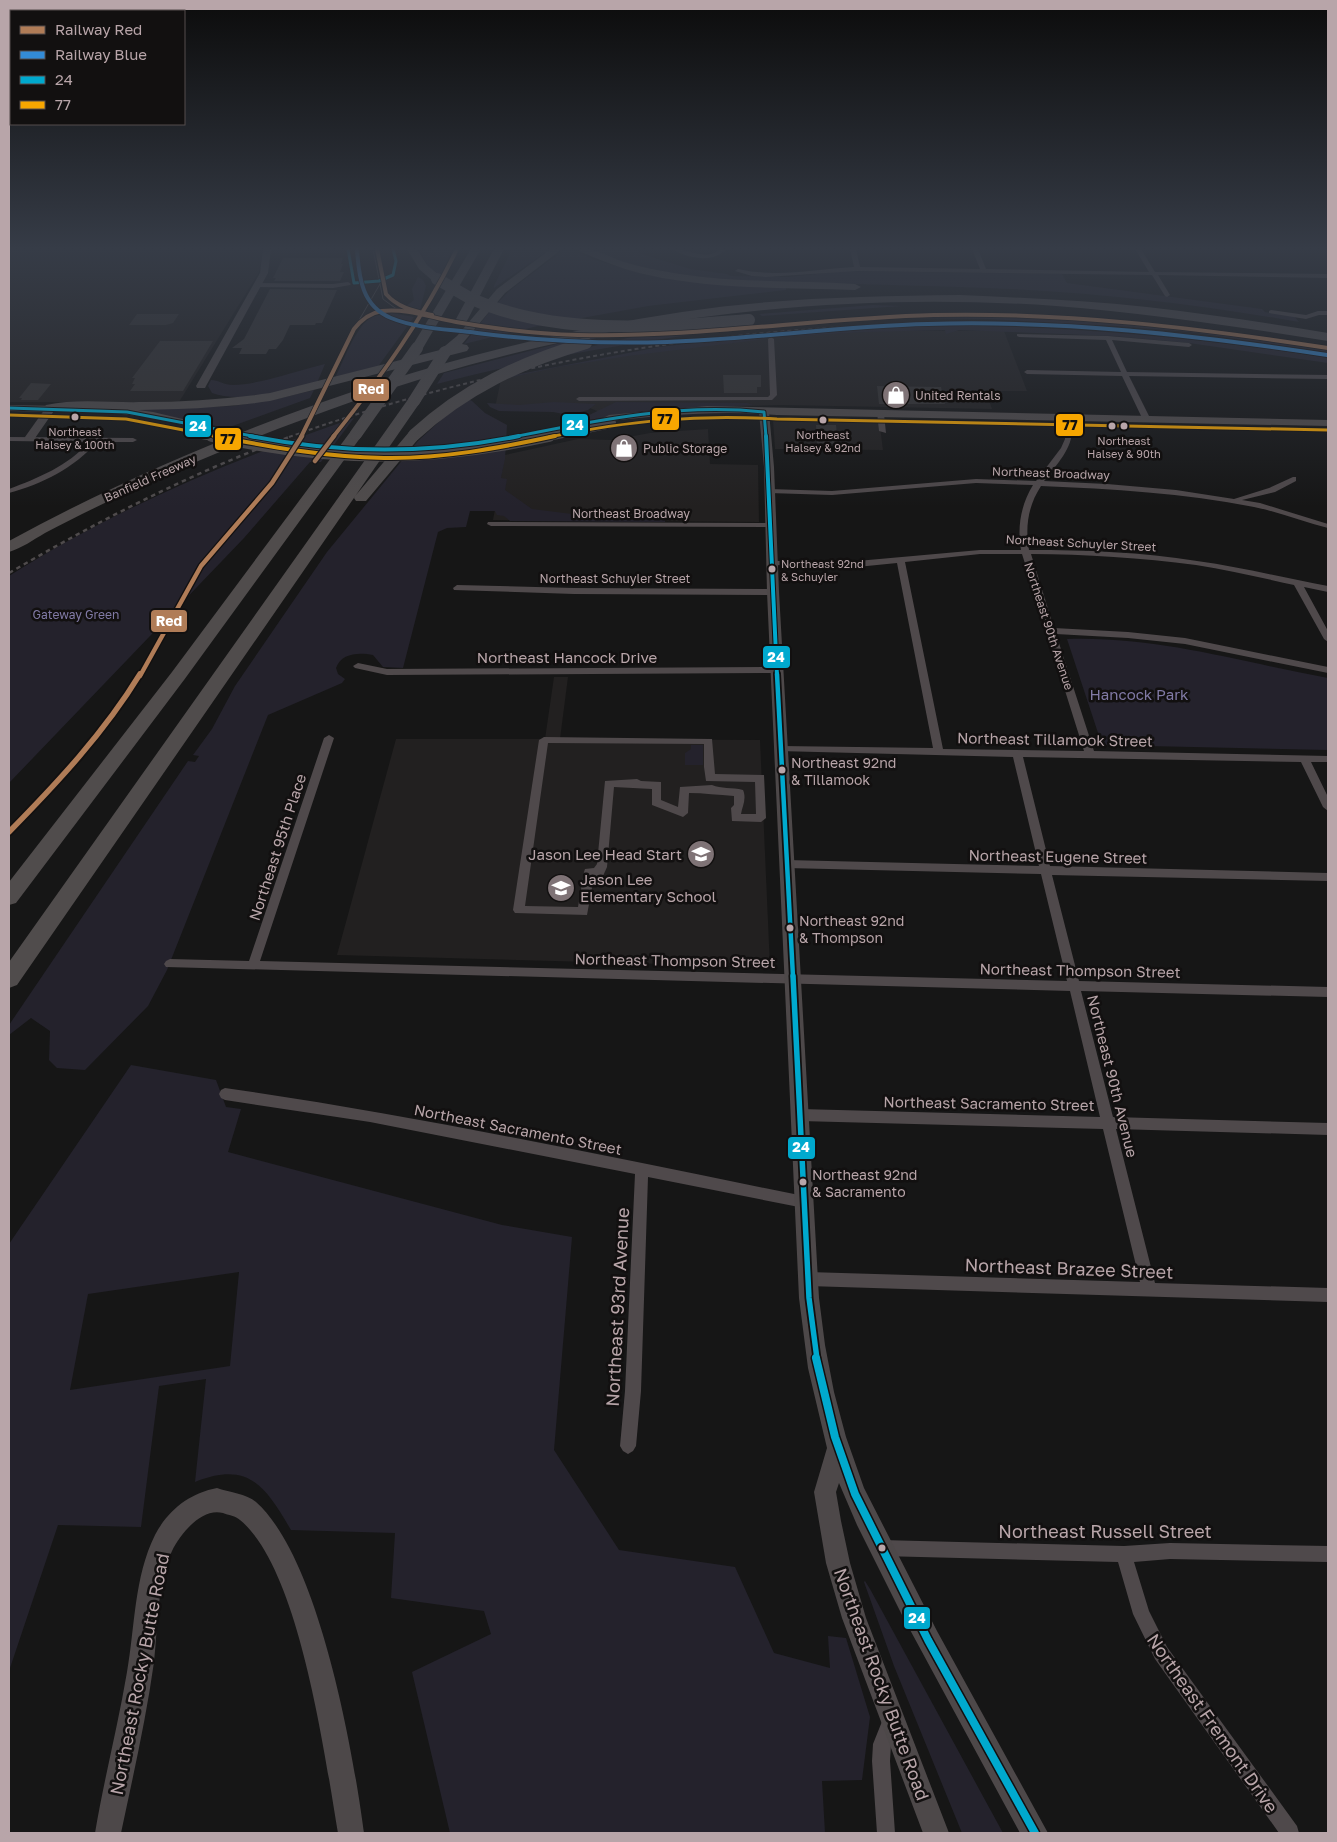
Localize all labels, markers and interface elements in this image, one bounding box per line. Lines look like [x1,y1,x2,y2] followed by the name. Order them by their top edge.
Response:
[10,10,185,125] legend
[55,20,142,38] text: Railway Red
[55,45,147,63] text: Railway Blue
[55,70,73,88] text: 24
[55,95,71,113] text: 77
[352,378,390,402] line badge: Red
[358,380,384,397] text: Red
[881,380,911,410] shop icon: United Rentals
[915,388,1001,403] place label: United Rentals
[651,407,680,431] line badge: 77
[657,410,673,427] text: 77
[70,412,80,422] marker: Northeast Halsey & 100th
[561,413,589,437] line badge: 24
[1055,413,1084,437] line badge: 77
[184,414,212,438] line badge: 24
[818,415,828,425] marker: Northeast Halsey & 92nd
[566,416,584,433] text: 24
[1062,416,1078,433] text: 77
[189,417,207,434] text: 24
[1107,421,1117,431] unlabelled marker
[1119,421,1129,431] marker: Northeast Halsey & 90th
[35,425,115,451] place label: Northeast Halsey & 100th
[214,427,242,451] line badge: 77
[785,428,861,454] place label: Northeast Halsey & 92nd
[220,430,236,447] text: 77
[609,433,639,463] shop icon: Public Storage
[1087,434,1161,460] place label: Northeast Halsey & 90th
[643,441,727,456] place label: Public Storage
[102,451,199,505] street label: Banfield Freeway
[992,463,1111,483] street label: Northeast Broadway
[572,506,690,521] street label: Northeast Broadway
[1005,532,1157,554] street label: Northeast Schuyler Street
[781,557,864,583] place label: Northeast 92nd & Schuyler
[1021,560,1077,692] street label: Northeast 90th Avenue
[767,564,777,574] marker: Northeast 92nd & Schuyler
[540,571,691,586] street label: Northeast Schuyler Street
[33,607,119,622] park label: Gateway Green
[150,609,188,633] line badge: Red
[156,612,182,629] text: Red
[762,645,791,669] line badge: 24
[477,648,658,666] street label: Northeast Hancock Drive
[767,648,785,665] text: 24
[1089,685,1189,703] park label: Hancock Park
[957,728,1153,750] street label: Northeast Tillamook Street
[791,754,896,788] place label: Northeast 92nd & Tillamook
[777,765,787,775] marker: Northeast 92nd & Tillamook
[245,771,309,923] street label: Northeast 95th Place
[686,839,716,869] school or university icon: Jason Lee Head Start
[528,845,682,863] place label: Jason Lee Head Start
[968,845,1148,867] street label: Northeast Eugene Street
[580,870,716,905] place label: Jason Lee Elementary School
[546,873,576,903] school or university icon: Jason Lee Elementary School
[799,912,904,946] place label: Northeast 92nd & Thompson
[785,923,795,933] marker: Northeast 92nd & Thompson
[574,949,776,971] street label: Northeast Thompson Street
[979,959,1181,981] street label: Northeast Thompson Street
[1084,993,1142,1159] street label: Northeast 90th Avenue
[883,1092,1095,1114] street label: Northeast Sacramento Street
[413,1100,623,1158] street label: Northeast Sacramento Street
[787,1136,816,1160] line badge: 24
[792,1138,810,1155] text: 24
[812,1166,917,1200] place label: Northeast 92nd & Sacramento
[798,1177,808,1187] marker: Northeast 92nd & Sacramento
[601,1207,633,1407] street label: Northeast 93rd Avenue
[964,1253,1174,1283] street label: Northeast Brazee Street
[998,1520,1212,1542] street label: Northeast Russell Street
[877,1543,887,1553] unlabelled marker
[105,1551,173,1797] street label: Northeast Rocky Butte Road
[830,1565,934,1803] street label: Northeast Rocky Butte Road
[903,1606,931,1630] line badge: 24
[908,1609,926,1626] text: 24
[1143,1629,1283,1817] street label: Northeast Fremont Drive

